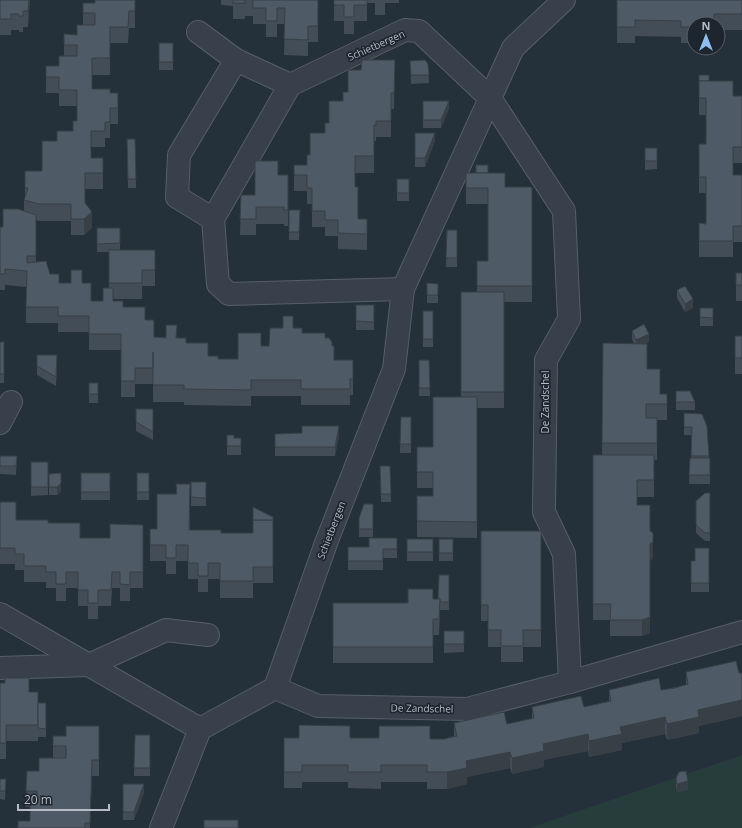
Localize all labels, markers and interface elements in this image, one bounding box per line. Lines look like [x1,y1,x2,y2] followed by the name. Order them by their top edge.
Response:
[686,16,726,56] north arrow
[702,18,710,33] text: N
[345,26,407,64] street label: Schietbergen
[538,371,552,433] street label: De Zandschel
[314,499,348,561] street label: Schietbergen
[390,700,454,716] street label: De Zandschel
[18,786,109,812] scale bar
[24,791,52,808] text: 20 m

